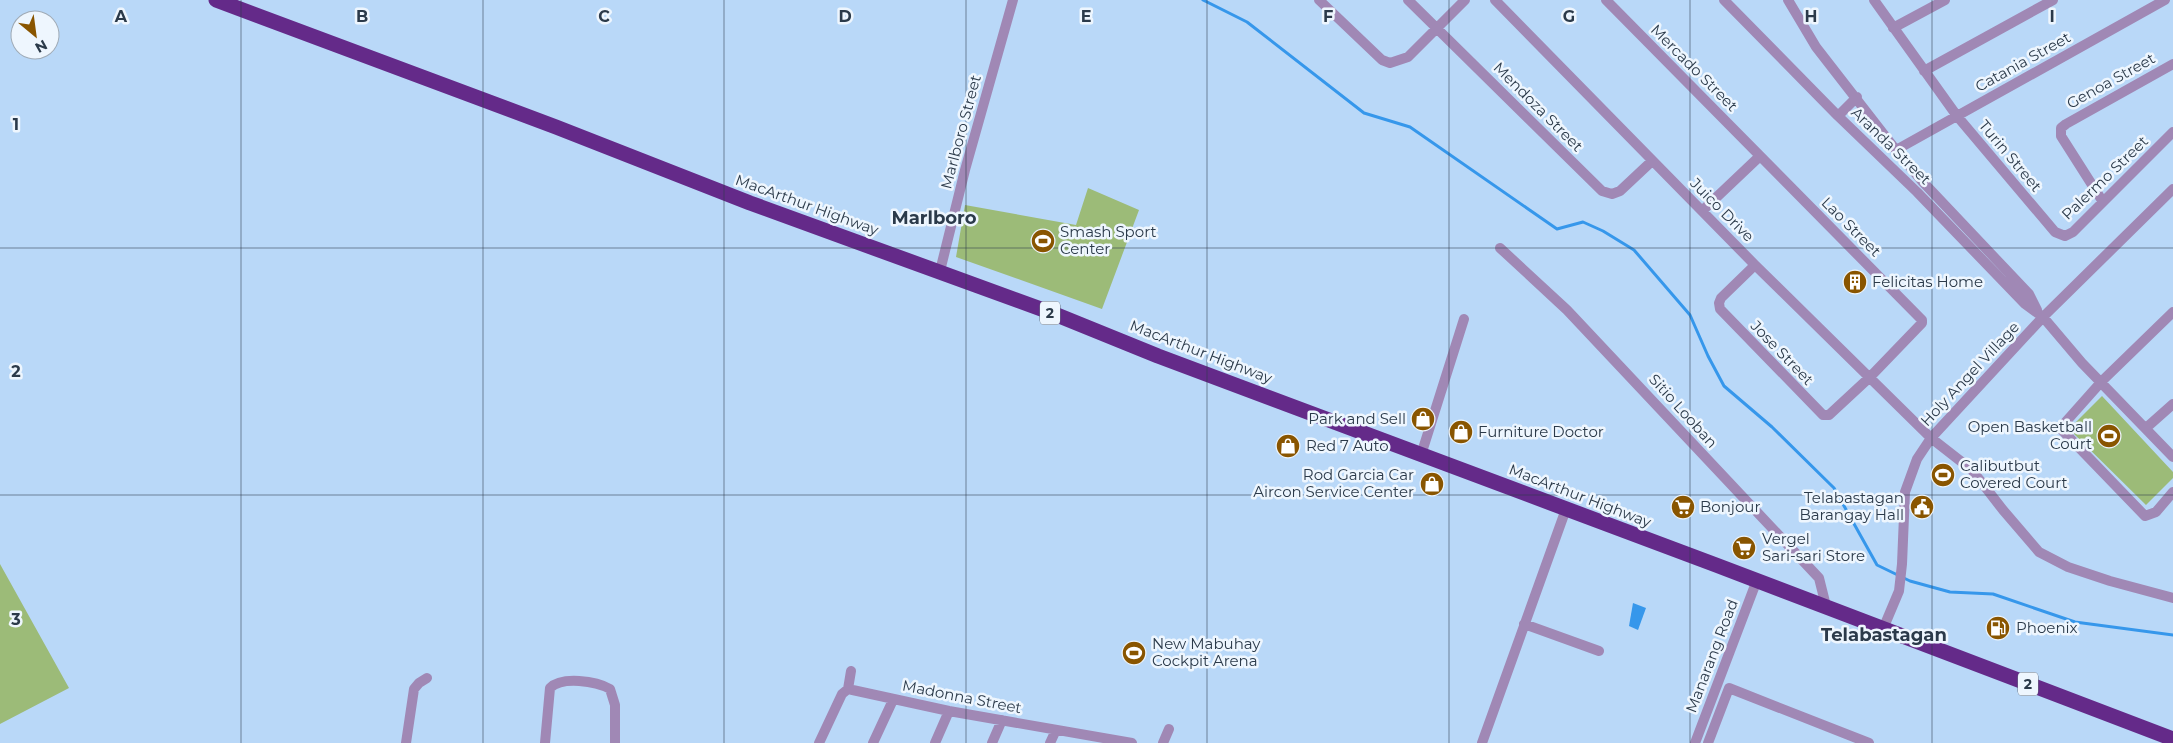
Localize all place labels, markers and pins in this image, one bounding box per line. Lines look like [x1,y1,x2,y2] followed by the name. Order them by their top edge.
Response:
[1060,222,1157,258] place label: Smash Sport Center
[1030,228,1056,254] sports icon: Smash Sport Center
[1842,269,1868,295] building icon: Felicitas Home
[1872,272,1983,291] place label: Felicitas Home
[1410,406,1436,432] shop icon: Park and Sell
[1308,409,1406,428] place label: Park and Sell
[1968,417,2092,453] place label: Open Basketball Court
[1448,419,1474,445] shop icon: Furniture Doctor
[1478,422,1604,441] place label: Furniture Doctor
[2096,423,2122,449] sports icon: Open Basketball Court
[1275,433,1301,459] shop icon: Red 7 Auto
[1306,436,1389,455] place label: Red 7 Auto
[1960,456,2068,492] place label: Calibutbut Covered Court
[1930,462,1956,488] sports icon: Calibutbut Covered Court
[1253,465,1414,501] place label: Rod Garcia Car Aircon Service Center
[1419,471,1445,497] shop icon: Rod Garcia Car Aircon Service Center
[1799,488,1904,524] place label: Telabastagan Barangay Hall
[1670,494,1696,520] supermarket icon: Bonjour
[1909,494,1935,520] public building icon: Telabastagan Barangay Hall
[1700,497,1760,516] place label: Bonjour
[1762,529,1865,565] place label: Vergel Sari-sari Store
[1731,535,1757,561] supermarket icon: Vergel Sari-sari Store
[1985,615,2011,641] fuel station icon: Phoenix
[2016,618,2078,637] place label: Phoenix
[1152,634,1261,670] place label: New Mabuhay Cockpit Arena
[1121,640,1147,666] sports icon: New Mabuhay Cockpit Arena

